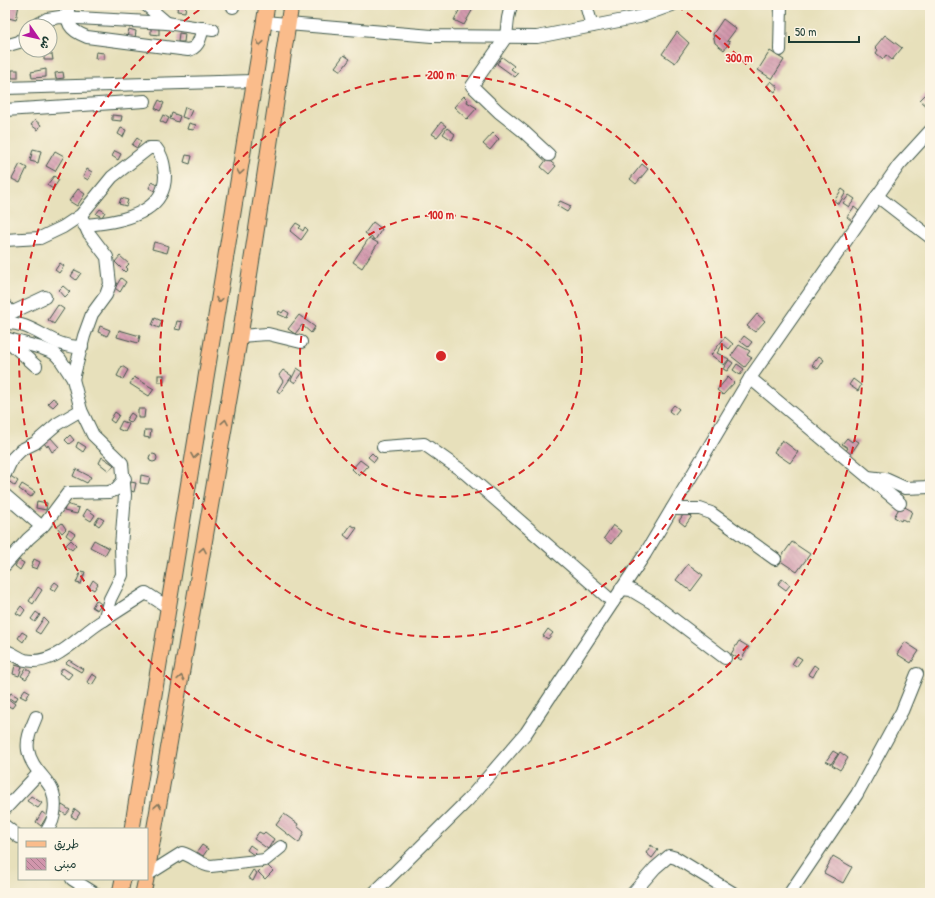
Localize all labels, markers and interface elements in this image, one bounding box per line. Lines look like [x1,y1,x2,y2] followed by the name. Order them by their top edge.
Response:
[18,18,58,58] north arrow
[789,18,859,44] scale bar
[795,23,816,40] text: 50 m
[37,35,55,53] text: ش
[257,40,265,47] one-way arrow
[725,49,753,66] text: 300 m
[427,66,455,83] text: 200 m
[236,169,244,175] one-way arrow
[428,206,454,223] text: 100 m
[215,297,224,303] one-way arrow
[434,349,448,363] centre of rings
[220,419,229,425] one-way arrow
[190,453,198,459] one-way arrow
[198,547,207,553] one-way arrow
[176,675,184,681] one-way arrow
[154,803,162,809] one-way arrow
[18,828,148,880] legend
[54,835,79,852] text: طريق
[54,855,77,872] text: مبنى

